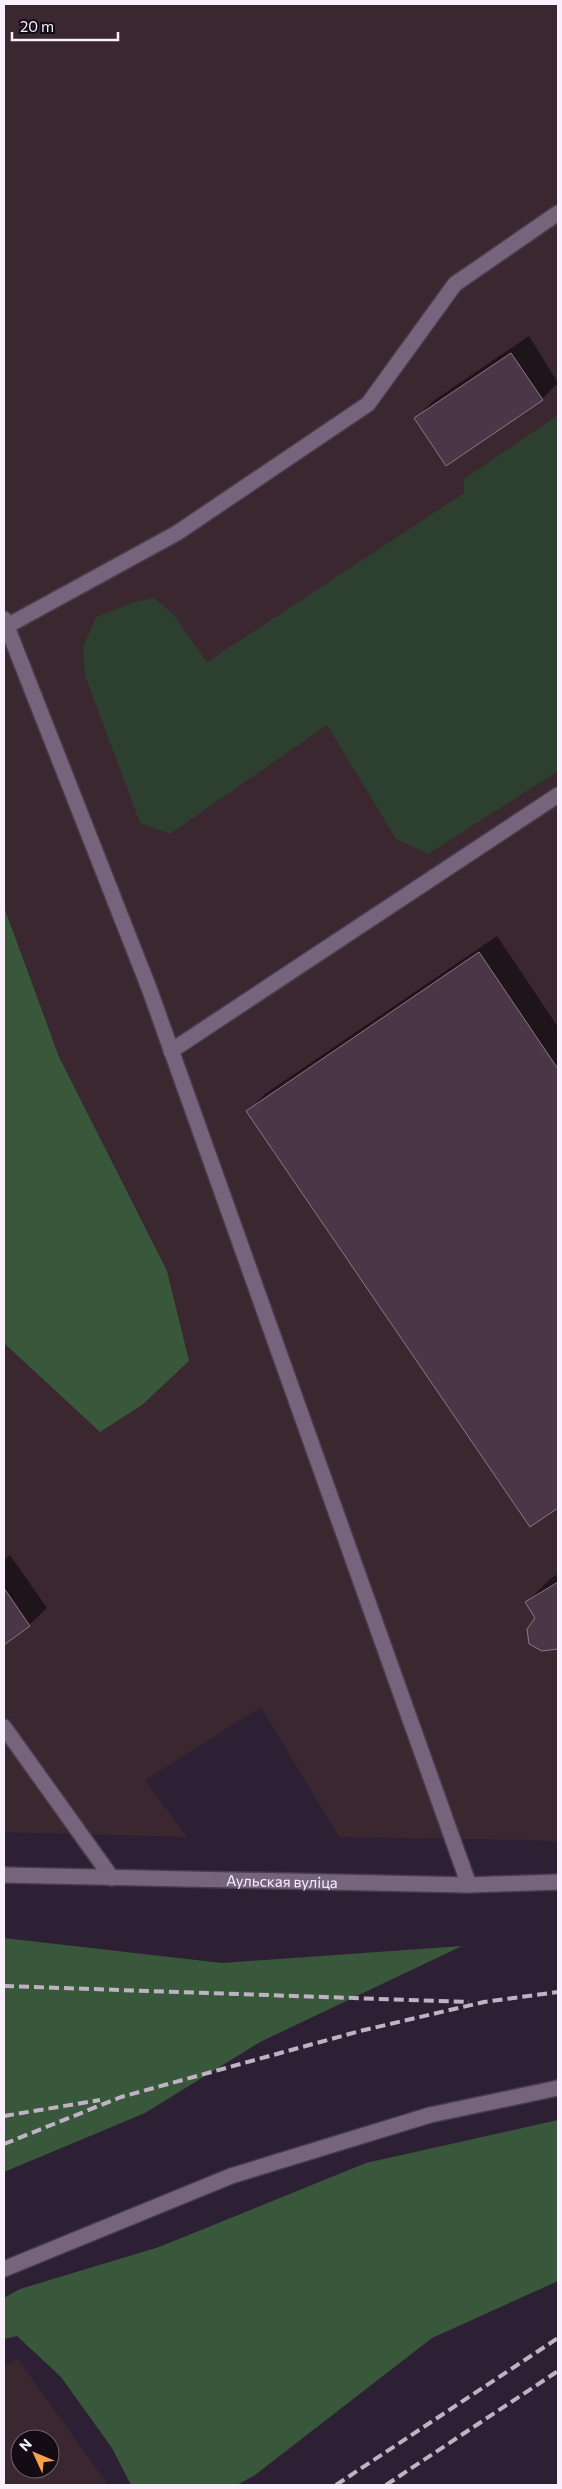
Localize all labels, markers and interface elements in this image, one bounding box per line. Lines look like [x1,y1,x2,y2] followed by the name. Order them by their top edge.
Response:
[12,10,119,42] scale bar
[20,17,54,35] text: 20 m
[226,1871,338,1891] street label: Аульская вуліца
[10,2429,60,2479] north arrow
[16,2435,35,2454] text: N

